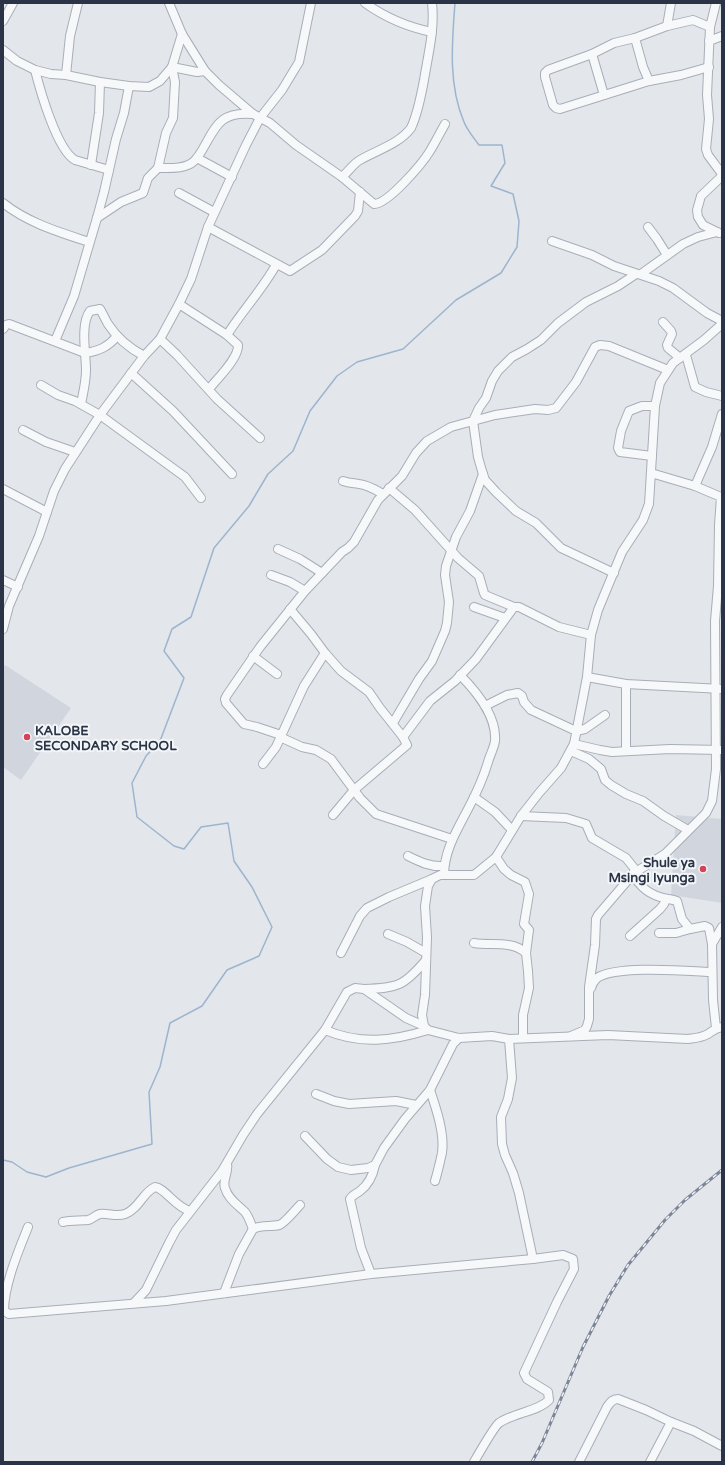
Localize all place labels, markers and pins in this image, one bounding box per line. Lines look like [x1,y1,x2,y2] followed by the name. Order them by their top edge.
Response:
[35,723,177,754] place label: KALOBE SECONDARY SCHOOL
[22,732,32,742] marker: KALOBE SECONDARY SCHOOL
[608,855,695,886] place label: Shule ya Msingi Iyunga
[698,864,708,874] marker: Shule ya Msingi Iyunga

